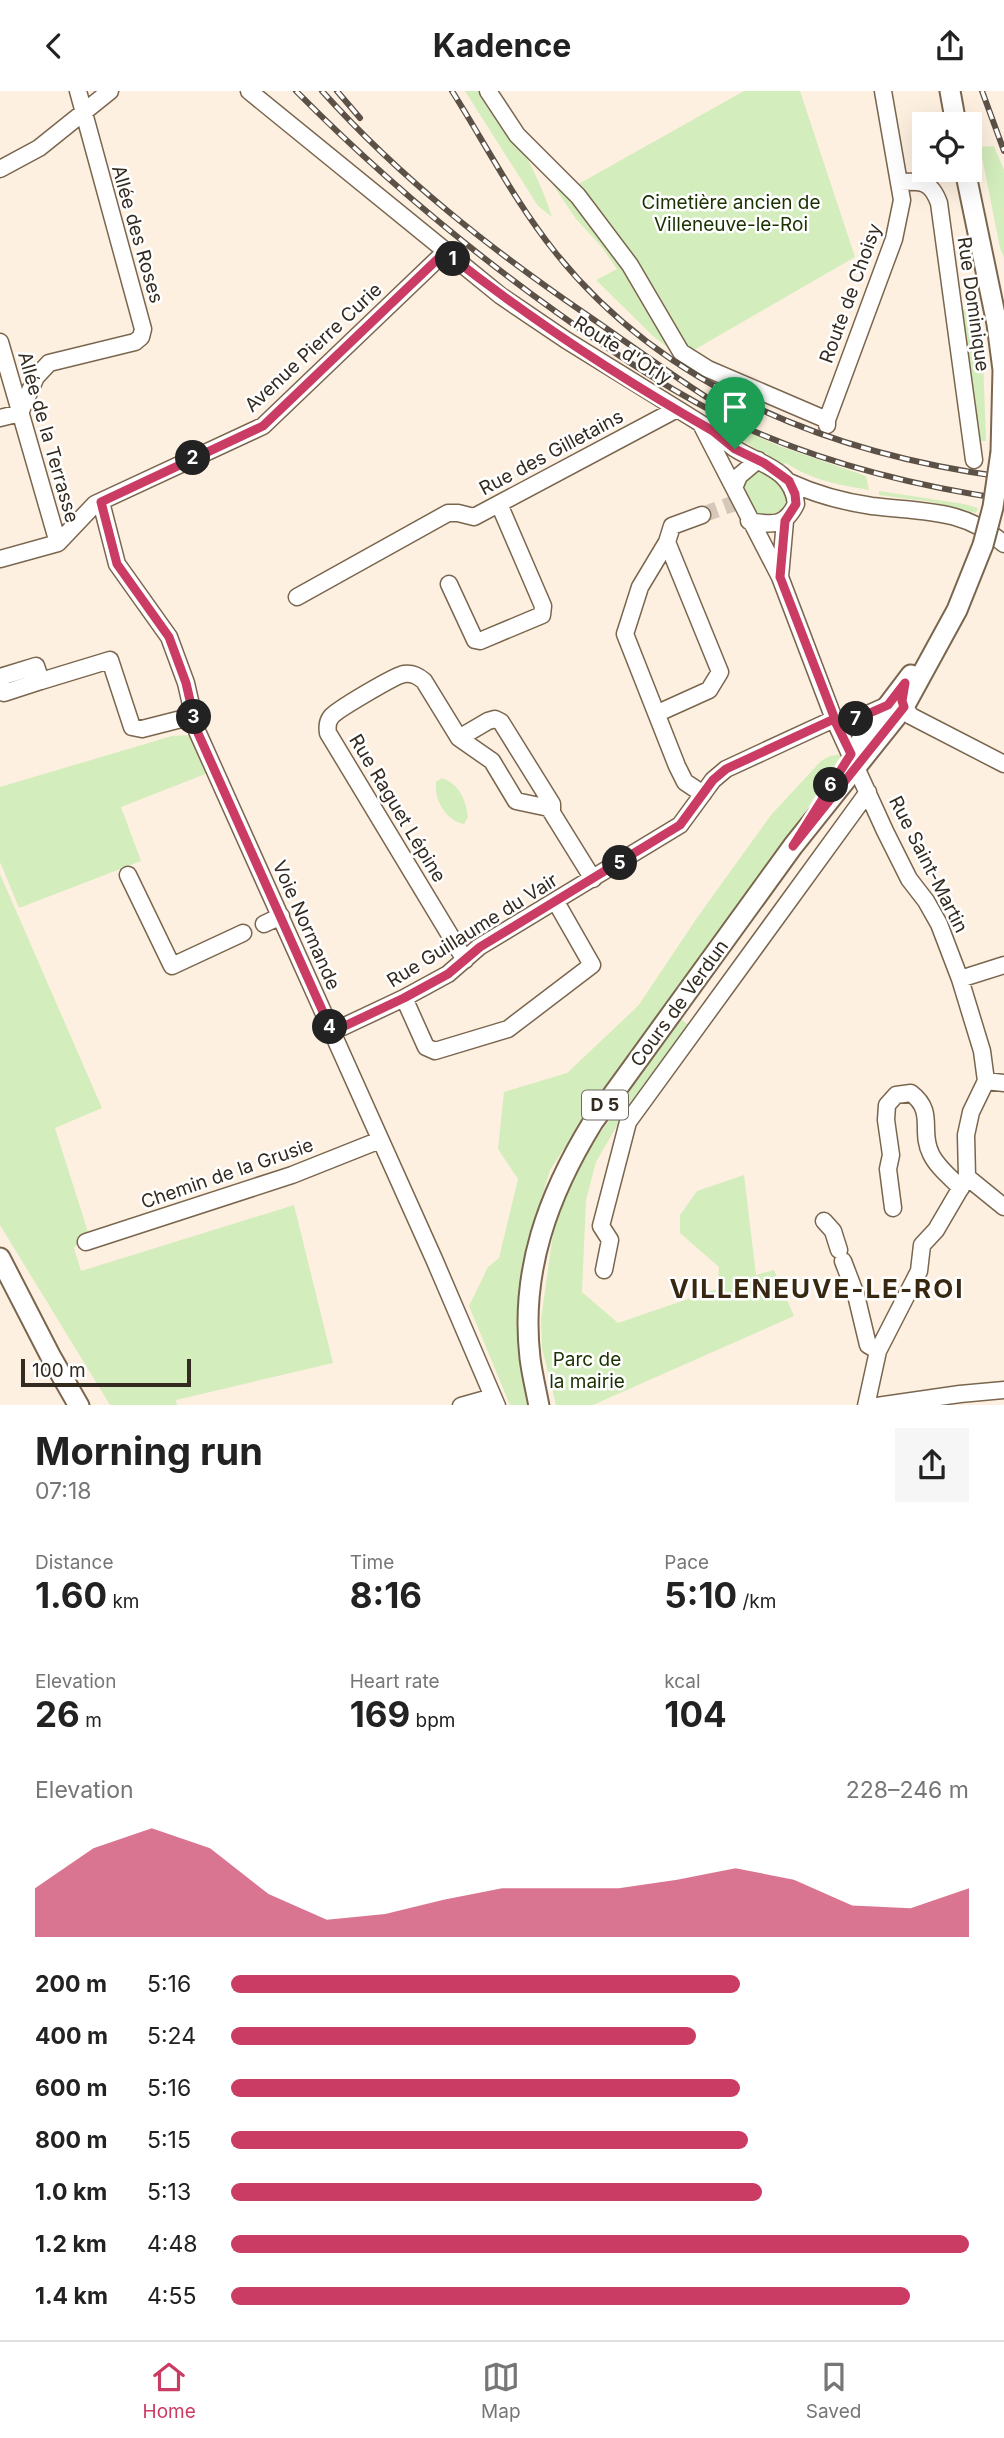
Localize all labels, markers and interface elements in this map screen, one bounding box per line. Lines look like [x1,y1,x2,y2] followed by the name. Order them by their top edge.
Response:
[433,26,571,65] text: Kadence
[35,27,73,65] icon: back
[931,27,969,65] icon: share
[912,112,982,182] map controls
[912,112,982,182] button: locate
[107,163,168,306] street label: Allée des Roses
[641,191,821,236] park label: Cimetière ancien de Villeneuve-le-Roi
[815,220,887,366] street label: Route de Choisy
[953,235,994,373] street label: Rue Dominique
[435,241,470,277] pin: 1
[448,247,457,270] text: 1
[240,278,387,417] street label: Avenue Pierre Curie
[569,311,676,390] street label: Route d'Orly
[13,349,84,525] street label: Allée de la Terrasse
[705,377,765,449] pin
[716,388,754,426] icon: arrive
[475,405,627,500] street label: Rue des Gilletains
[176,441,210,475] pin: 2
[187,446,198,469] text: 2
[176,699,212,735] pin: 3
[838,701,874,737] pin: 7
[187,705,200,728] text: 3
[850,707,861,730] text: 7
[344,730,451,886] street label: Rue Raguet Lépine
[814,767,848,803] pin: 6
[824,773,837,796] text: 6
[884,792,973,936] street label: Rue Saint-Martin
[602,845,638,881] pin: 5
[613,851,626,874] text: 5
[268,857,345,993] street label: Voie Normande
[383,869,562,992] street label: Rue Guillaume du Vair
[626,935,733,1071] street label: Cours de Verdun
[312,1009,348,1045] pin: 4
[323,1015,336,1038] text: 4
[582,1091,628,1119] road number: D 5
[138,1133,316,1214] street label: Chemin de la Grusie
[670,1273,964,1304] district label: VILLENEUVE-LE-ROI
[549,1348,625,1393] park label: Parc de la mairie
[21,1357,191,1388] scale bar
[32,1359,86,1382] text: 100 m
[35,1428,263,1474] text: Morning run
[895,1428,969,1502] button: share
[35,1477,92,1505] text: 07:18
[35,1551,113,1574] text: Distance
[350,1551,394,1574] text: Time
[664,1551,709,1574] text: Pace
[35,1574,107,1616] text: 1.60
[350,1574,422,1616] text: 8:16
[664,1574,737,1616] text: 5:10
[107,1590,140,1613] text: km
[737,1590,776,1613] text: /km
[35,1670,116,1693] text: Elevation
[350,1670,440,1693] text: Heart rate
[664,1670,701,1693] text: kcal
[35,1693,80,1735] text: 26
[350,1693,410,1735] text: 169
[664,1693,727,1735] text: 104
[80,1709,102,1732] text: m
[410,1709,455,1732] text: bpm
[35,1776,134,1804] text: Elevation
[846,1776,969,1804] text: 228–246 m
[35,1970,107,1998] text: 200 m
[147,1970,191,1998] text: 5:16
[35,2022,108,2050] text: 400 m
[147,2022,196,2050] text: 5:24
[35,2074,107,2102] text: 600 m
[147,2074,191,2102] text: 5:16
[35,2126,107,2154] text: 800 m
[147,2126,191,2154] text: 5:15
[35,2178,107,2206] text: 1.0 km
[147,2178,191,2206] text: 5:13
[35,2230,107,2258] text: 1.2 km
[147,2230,198,2258] text: 4:48
[35,2282,108,2310] text: 1.4 km
[147,2282,196,2310] text: 4:55
[143,2358,196,2423] tab: Home
[481,2358,521,2423] tab: Map
[806,2358,861,2423] tab: Saved

